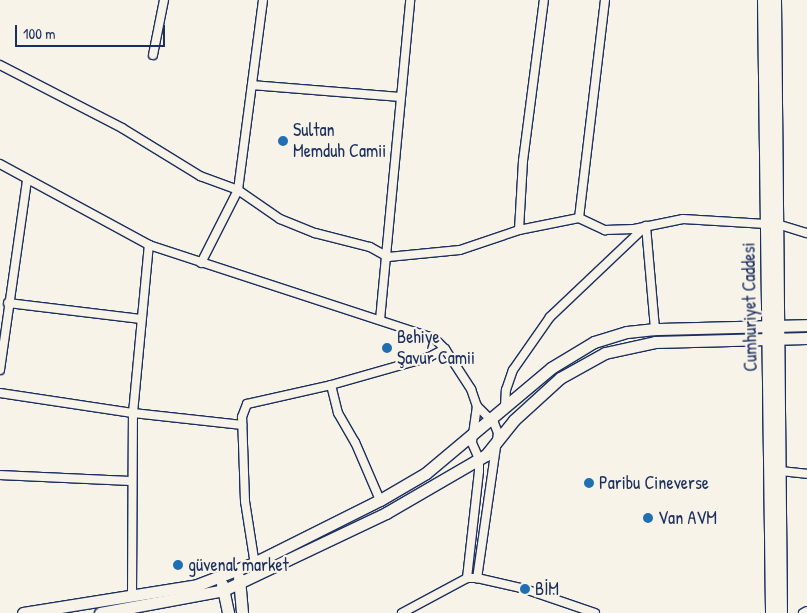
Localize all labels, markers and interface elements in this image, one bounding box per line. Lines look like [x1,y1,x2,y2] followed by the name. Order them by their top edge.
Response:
[18,15,168,47] scale bar
[23,23,56,44] text: 100 m
[293,120,386,162] place label: Sultan Memduh Camii
[277,135,289,147] marker: Sultan Memduh Camii
[738,242,762,372] street label: Cumhuriyet Caddesi
[397,327,475,369] place label: Behiye Şavur Camii
[381,342,393,354] marker: Behiye Şavur Camii
[599,472,709,494] place label: Paribu Cineverse
[583,477,595,489] marker: Paribu Cineverse
[658,507,717,529] place label: Van AVM
[642,512,654,524] marker: Van AVM
[188,554,289,576] place label: güvenal market
[172,559,184,571] marker: güvenal market
[535,578,559,600] place label: BİM
[519,583,531,595] marker: BİM

